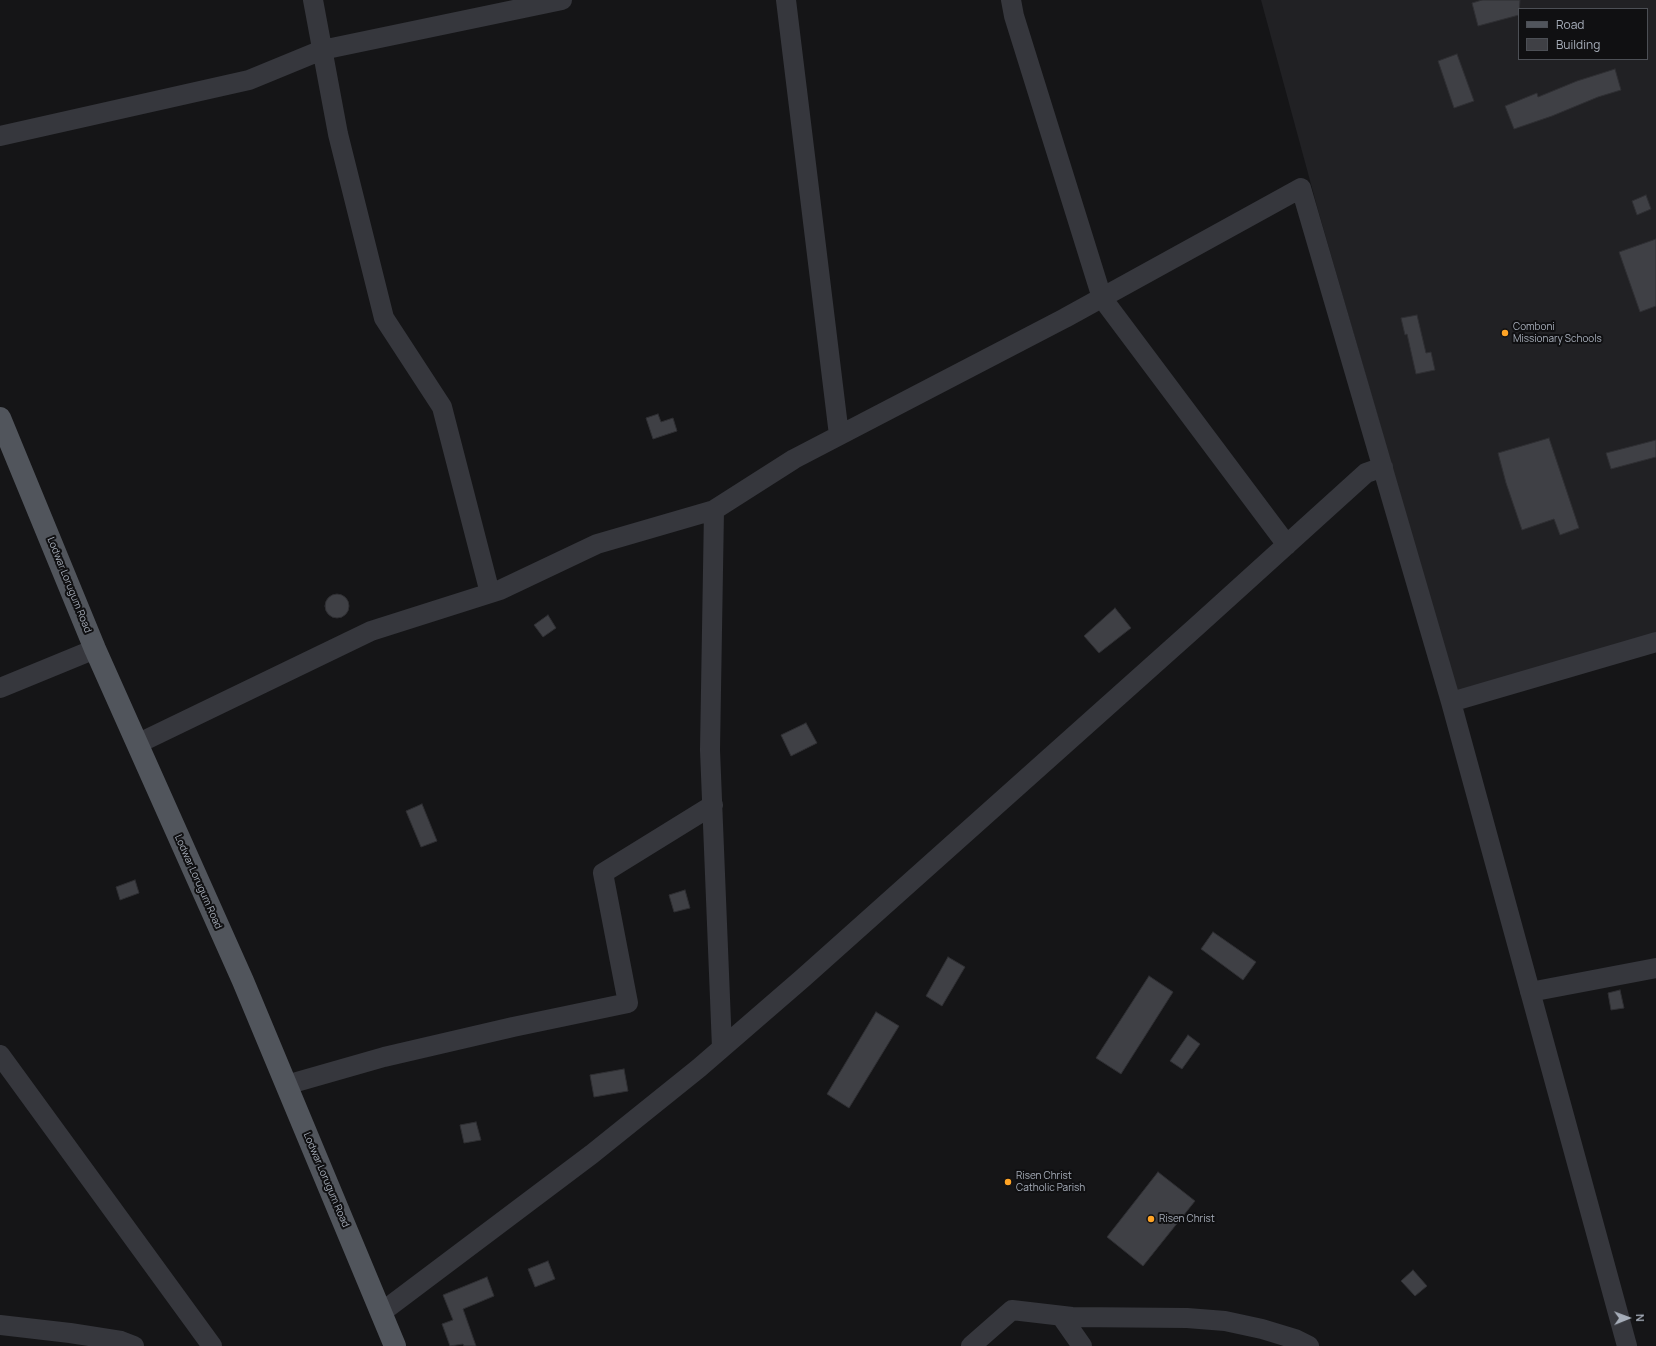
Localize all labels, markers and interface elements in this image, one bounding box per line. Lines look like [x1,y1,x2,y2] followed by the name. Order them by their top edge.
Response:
[1518,8,1648,60] legend
[1556,16,1584,33] text: Road
[1556,36,1600,53] text: Building
[1513,321,1602,344] place label: Comboni Missionary Schools
[1500,328,1510,338] marker: Comboni Missionary Schools
[44,535,94,635] street label: Lodwar Lorugum Road
[172,833,224,931] street label: Lodwar Lorugum Road
[301,1131,351,1229] street label: Lodwar Lorugum Road
[1016,1170,1085,1194] place label: Risen Christ Catholic Parish
[1003,1177,1013,1187] marker: Risen Christ Catholic Parish
[1159,1213,1215,1225] place label: Risen Christ
[1146,1214,1156,1224] marker: Risen Christ
[1608,1298,1648,1338] north arrow
[1633,1314,1648,1322] text: N

